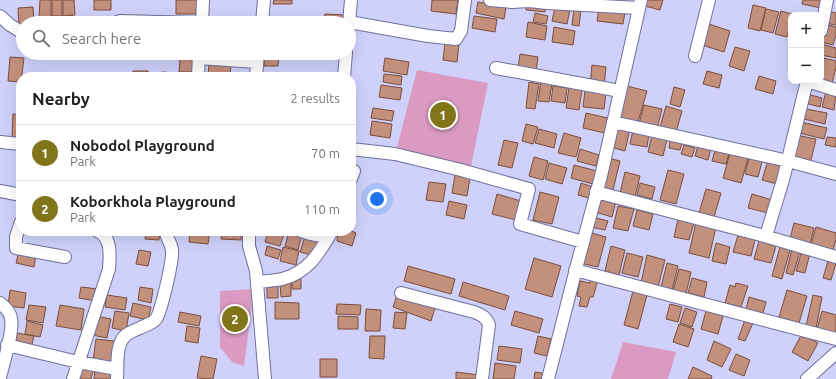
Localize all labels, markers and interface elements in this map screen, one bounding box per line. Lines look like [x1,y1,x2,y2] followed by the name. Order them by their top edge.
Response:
[788,12,824,84] map controls
[788,12,824,48] button: +
[16,16,356,60] search box
[30,27,52,49] icon: search
[62,30,141,47] text: Search here
[788,48,824,84] button: −
[32,89,90,108] text: Nearby
[290,91,340,105] text: 2 results
[430,100,456,130] pin: 1
[70,137,215,154] text: Nobodol Playground
[41,146,49,160] text: 1
[311,146,340,160] text: 70 m
[70,154,96,168] text: Park
[367,189,387,209] your location
[70,193,236,210] text: Koborkhola Playground
[41,202,49,216] text: 2
[304,202,340,216] text: 110 m
[70,210,96,224] text: Park
[222,304,248,334] pin: 2

